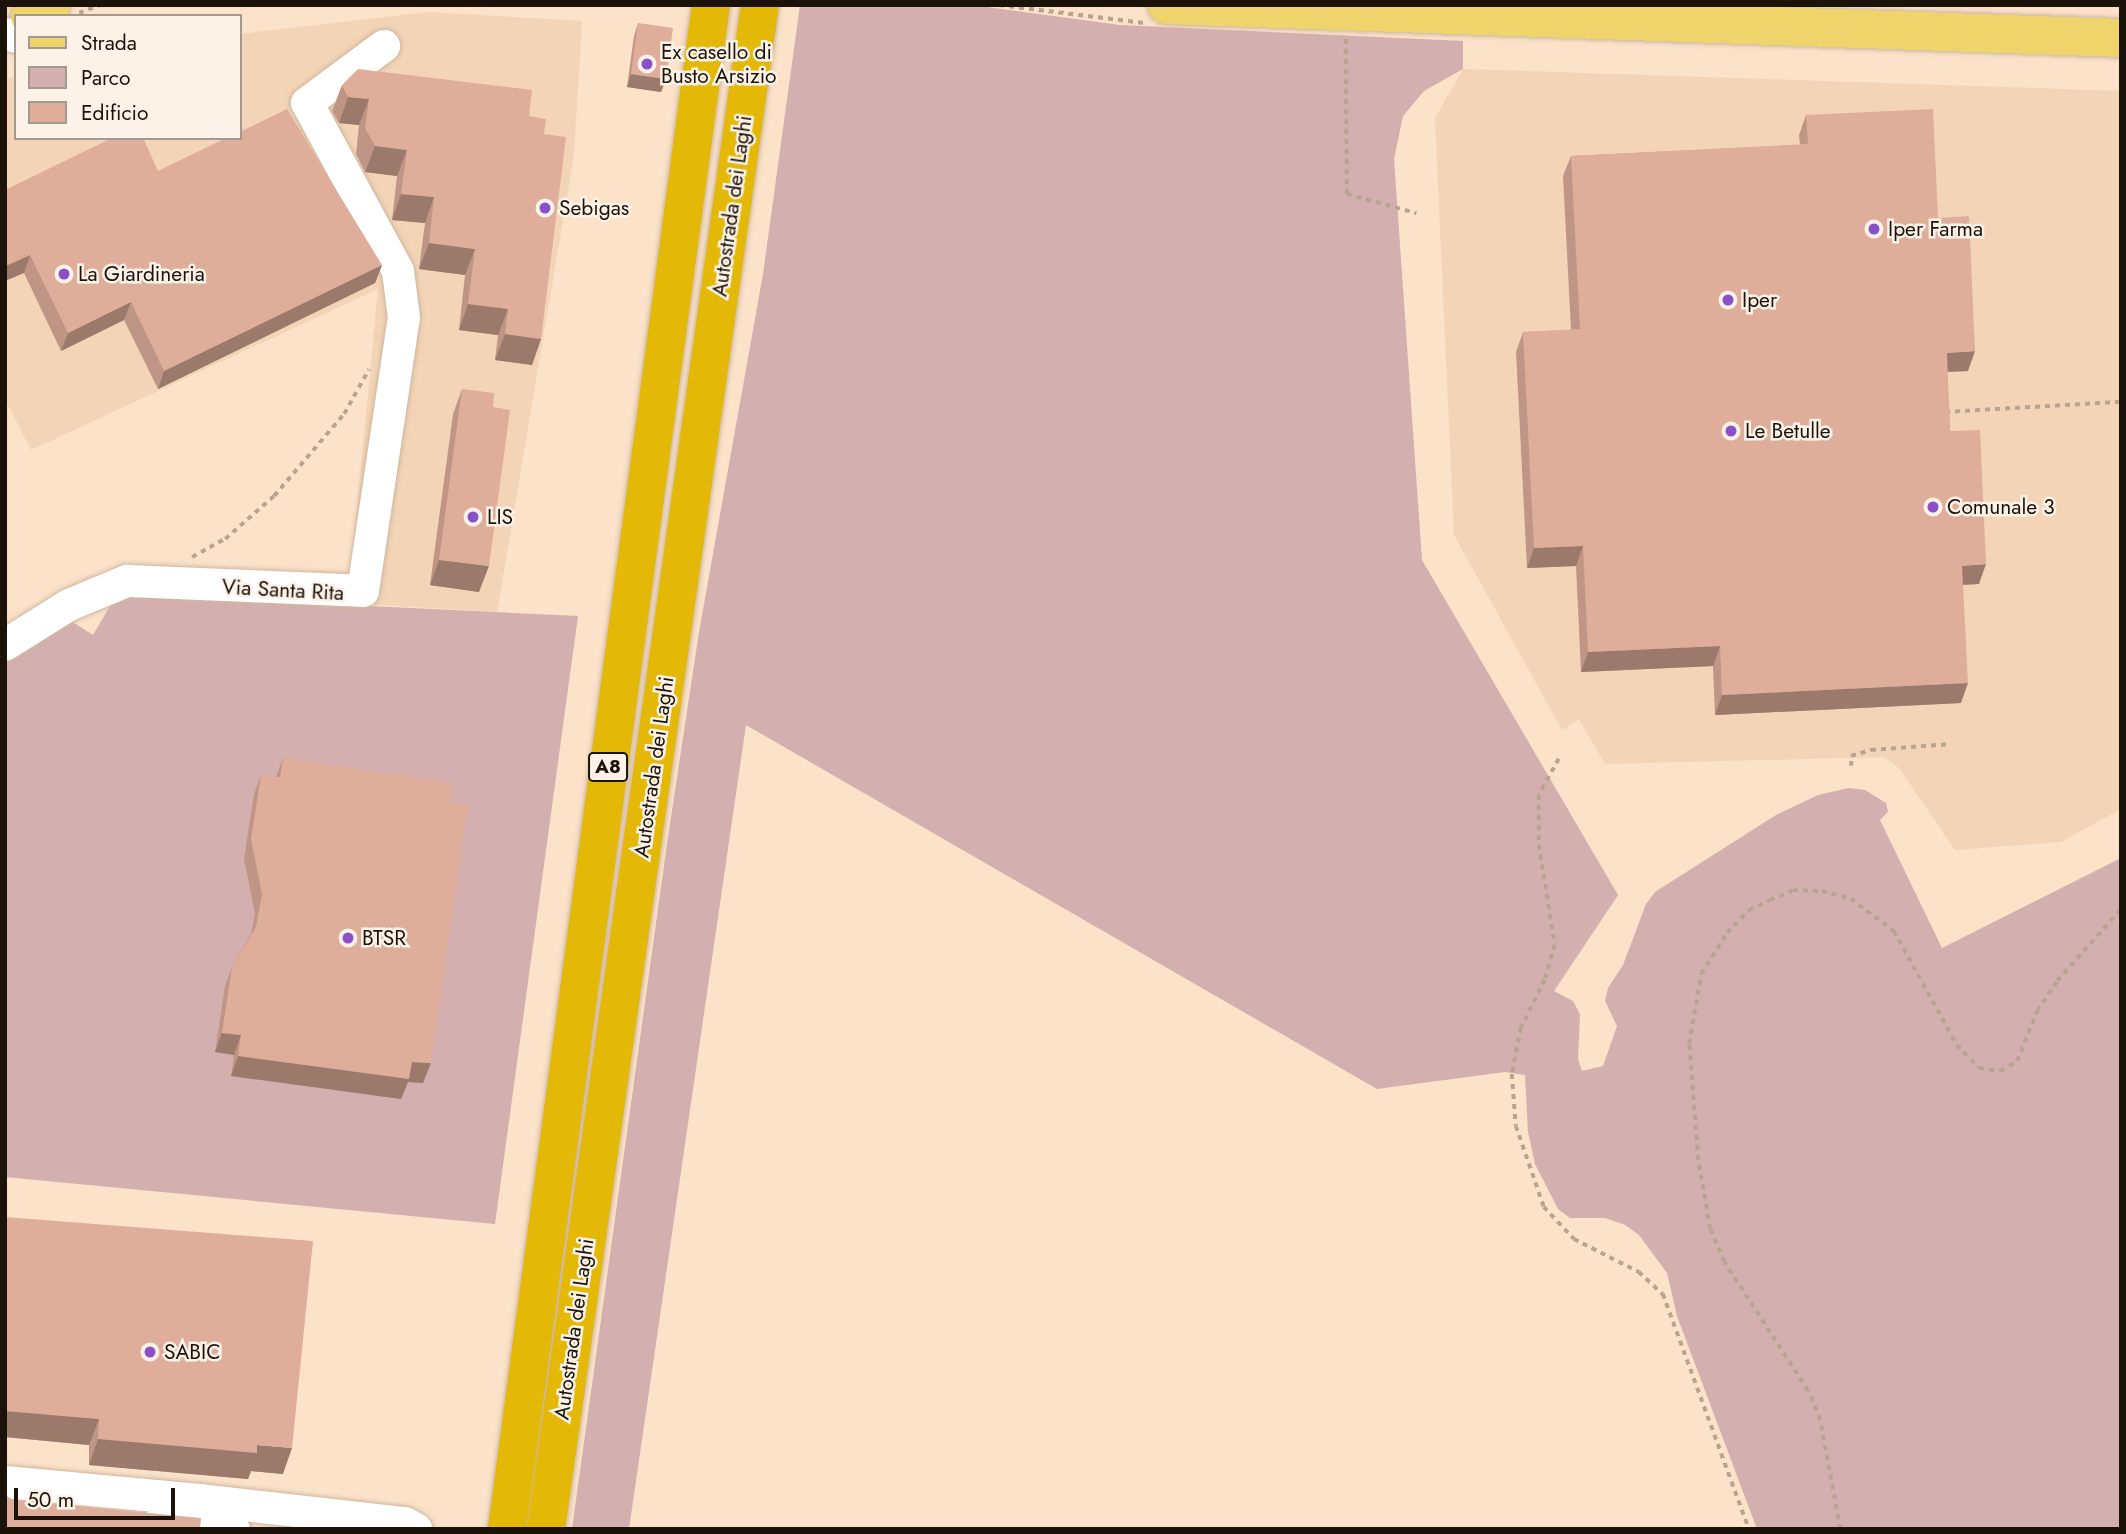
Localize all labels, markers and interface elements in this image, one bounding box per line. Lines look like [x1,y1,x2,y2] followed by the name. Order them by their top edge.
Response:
[14,14,242,140] legend
[81,28,137,58] text: Strada
[661,39,777,89] place label: Ex casello di Busto Arsizio
[639,56,655,72] marker: Ex casello di Busto Arsizio
[81,63,130,93] text: Parco
[81,98,148,128] text: Edificio
[707,114,757,298] street label: Autostrada dei Laghi
[559,195,629,221] place label: Sebigas
[537,200,553,216] marker: Sebigas
[1888,216,1983,242] place label: Iper Farma
[1866,221,1882,237] marker: Iper Farma
[78,261,205,287] place label: La Giardineria
[56,266,72,282] marker: La Giardineria
[1742,287,1777,313] place label: Iper
[1720,292,1736,308] marker: Iper
[1745,418,1831,444] place label: Le Betulle
[1723,423,1739,439] marker: Le Betulle
[1947,494,2055,520] place label: Comunale 3
[1925,499,1941,515] marker: Comunale 3
[487,504,513,530] place label: LIS
[465,509,481,525] marker: LIS
[221,574,345,606] street label: Via Santa Rita
[629,675,679,859] street label: Autostrada dei Laghi
[587,752,629,782] road number: A8
[362,925,406,951] place label: BTSR
[340,930,356,946] marker: BTSR
[549,1237,599,1421] street label: Autostrada dei Laghi
[164,1339,221,1365] place label: SABIC
[142,1344,158,1360] marker: SABIC
[18,1474,178,1518] scale bar
[27,1485,74,1515] text: 50 m

